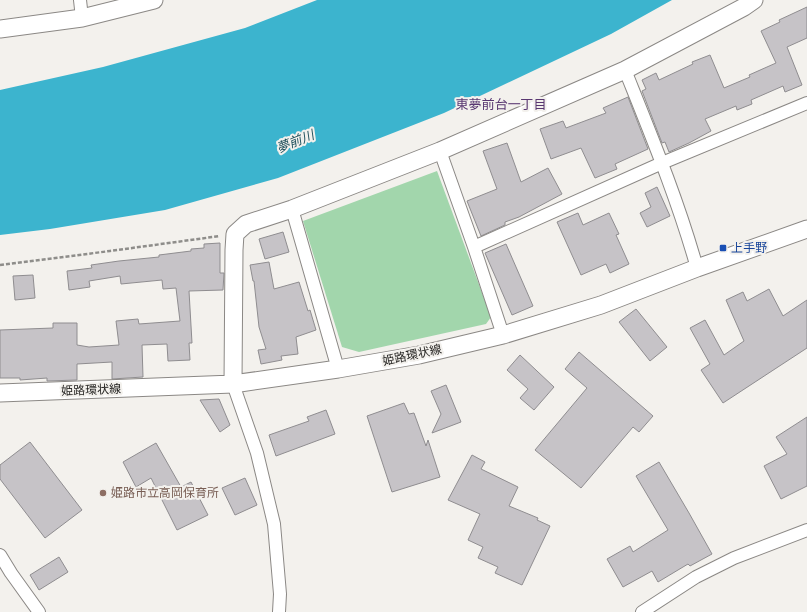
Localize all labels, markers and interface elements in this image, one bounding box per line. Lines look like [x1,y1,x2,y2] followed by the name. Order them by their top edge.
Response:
[455,94,547,114] district label: 東夢前台一丁目
[273,124,319,158] water label: 夢前川
[731,238,767,257] place label: 上手野
[718,243,728,253] marker: 上手野
[381,339,443,370] street label: 姫路環状線
[61,379,121,400] street label: 姫路環状線
[111,483,219,502] place label: 姫路市立高岡保育所
[98,488,108,498] marker: 姫路市立高岡保育所

